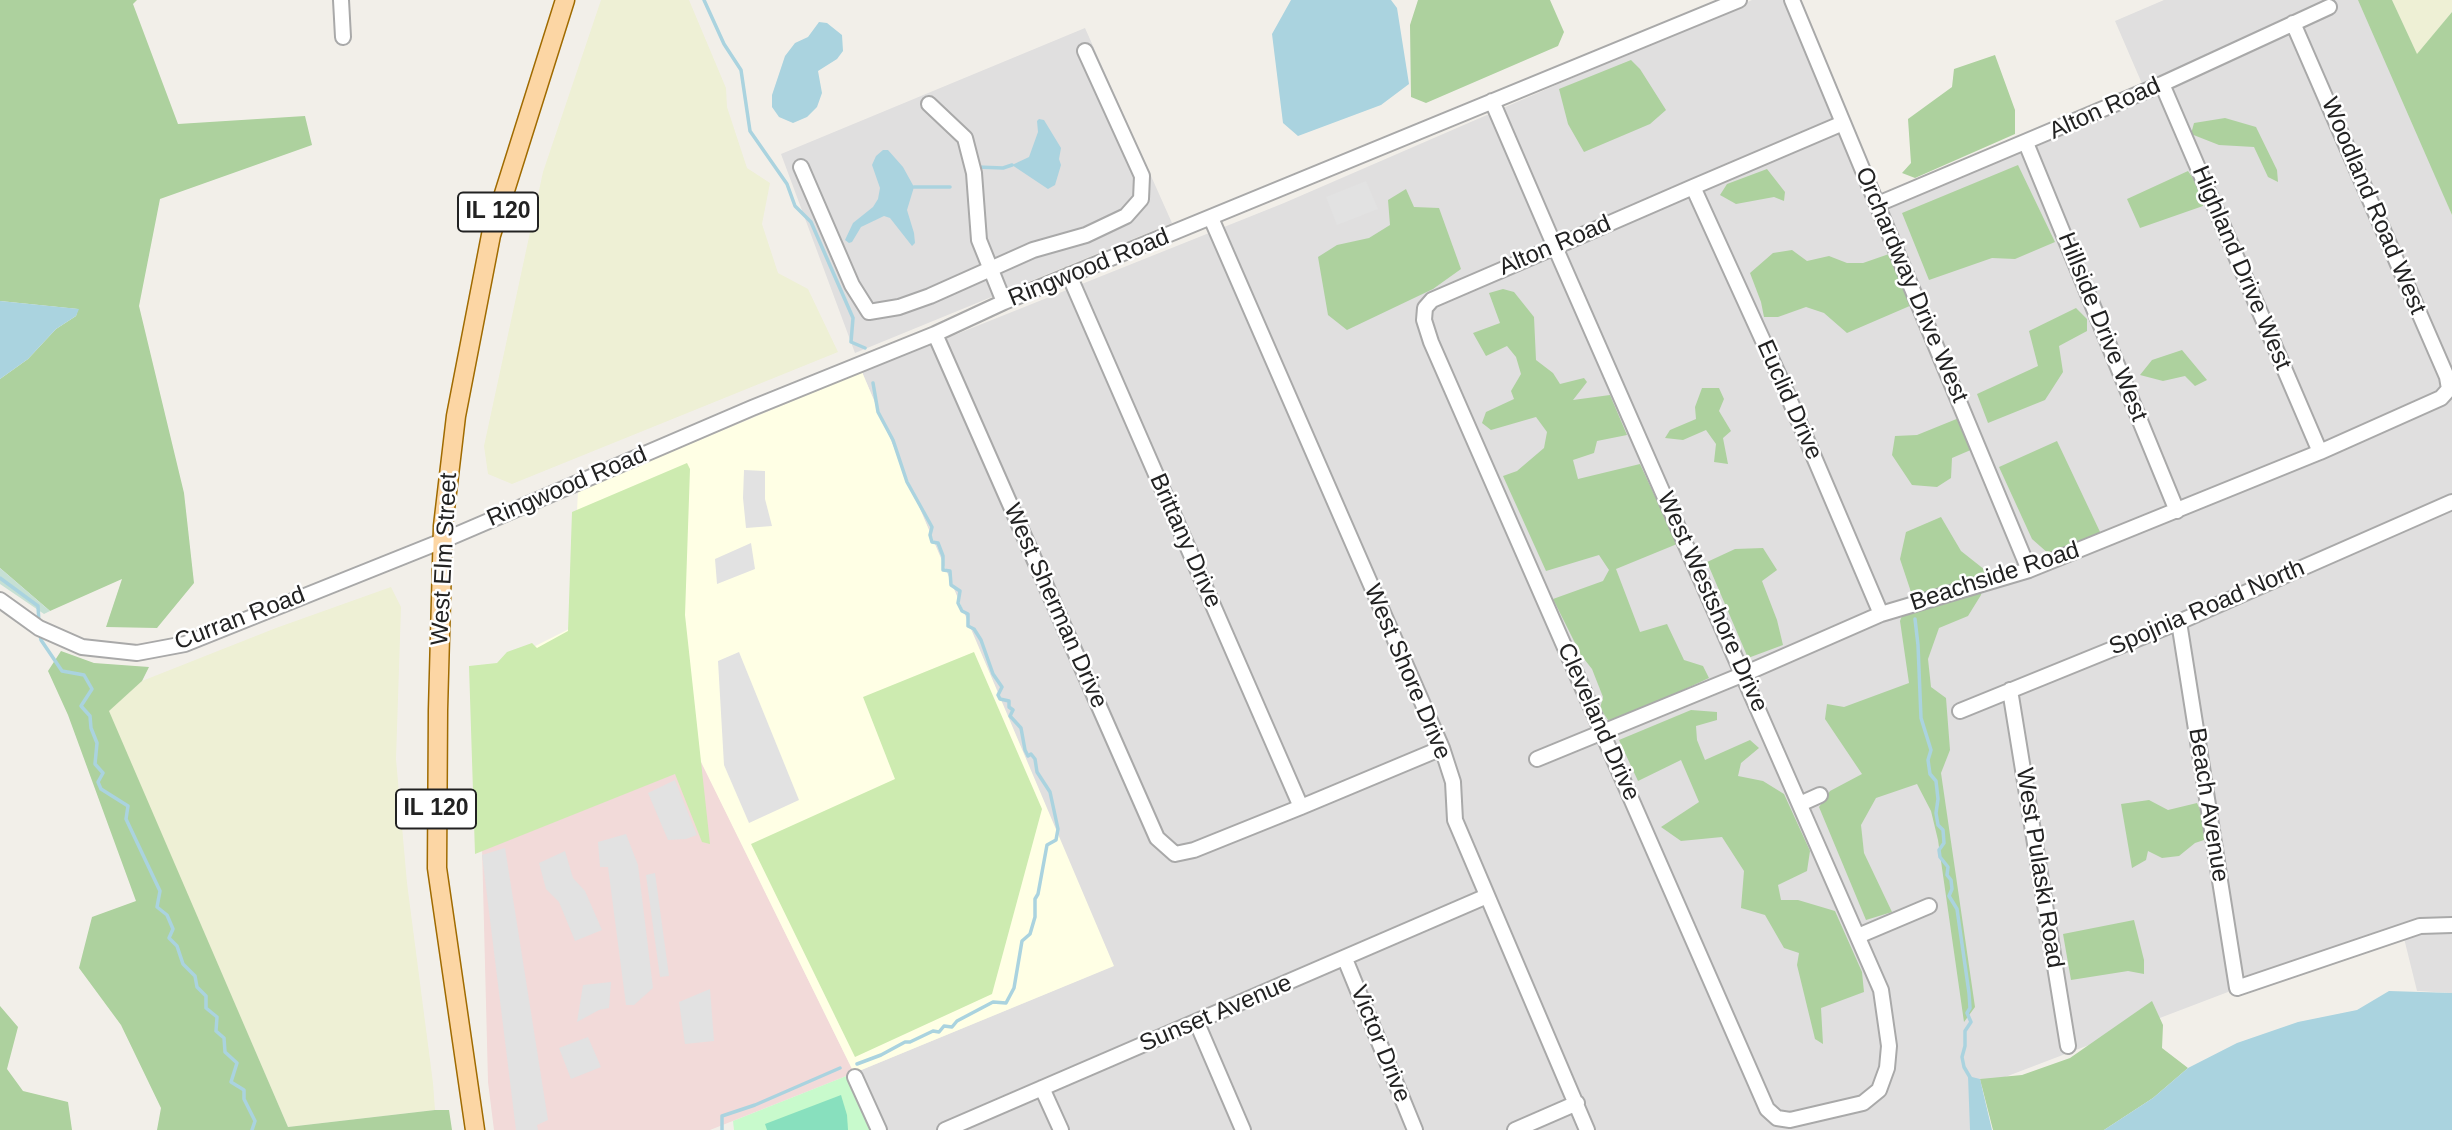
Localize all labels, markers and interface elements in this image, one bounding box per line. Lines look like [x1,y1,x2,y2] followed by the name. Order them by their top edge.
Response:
[2045,72,2165,146] street label: Alton Road
[2314,93,2432,319] street label: Woodland Road West
[2185,162,2297,374] street label: Highland Drive West
[1848,163,1974,407] street label: Orchardway Drive West
[458,192,538,232] road number: IL 120
[1495,210,1615,282] street label: Alton Road
[1004,223,1174,313] street label: Ringwood Road
[2051,228,2153,426] street label: Hillside Drive West
[1750,336,1828,464] street label: Euclid Drive
[483,440,651,534] street label: Ringwood Road
[1143,469,1227,613] street label: Brittany Drive
[426,472,464,646] street label: West Elm Street
[1650,488,1774,716] street label: West Westshore Drive
[997,499,1113,713] street label: West Sherman Drive
[1907,536,2083,618] street label: Beachside Road
[2105,554,2309,662] street label: Spojnia Road North
[1357,580,1457,764] street label: West Shore Drive
[171,581,309,657] street label: Curran Road
[1550,639,1646,805] street label: Cleveland Drive
[2182,726,2234,884] street label: Beach Avenue
[2009,766,2069,970] street label: West Pulaski Road
[396,790,476,828] road number: IL 120
[1136,969,1296,1059] street label: Sunset Avenue
[1344,981,1416,1107] street label: Victor Drive

